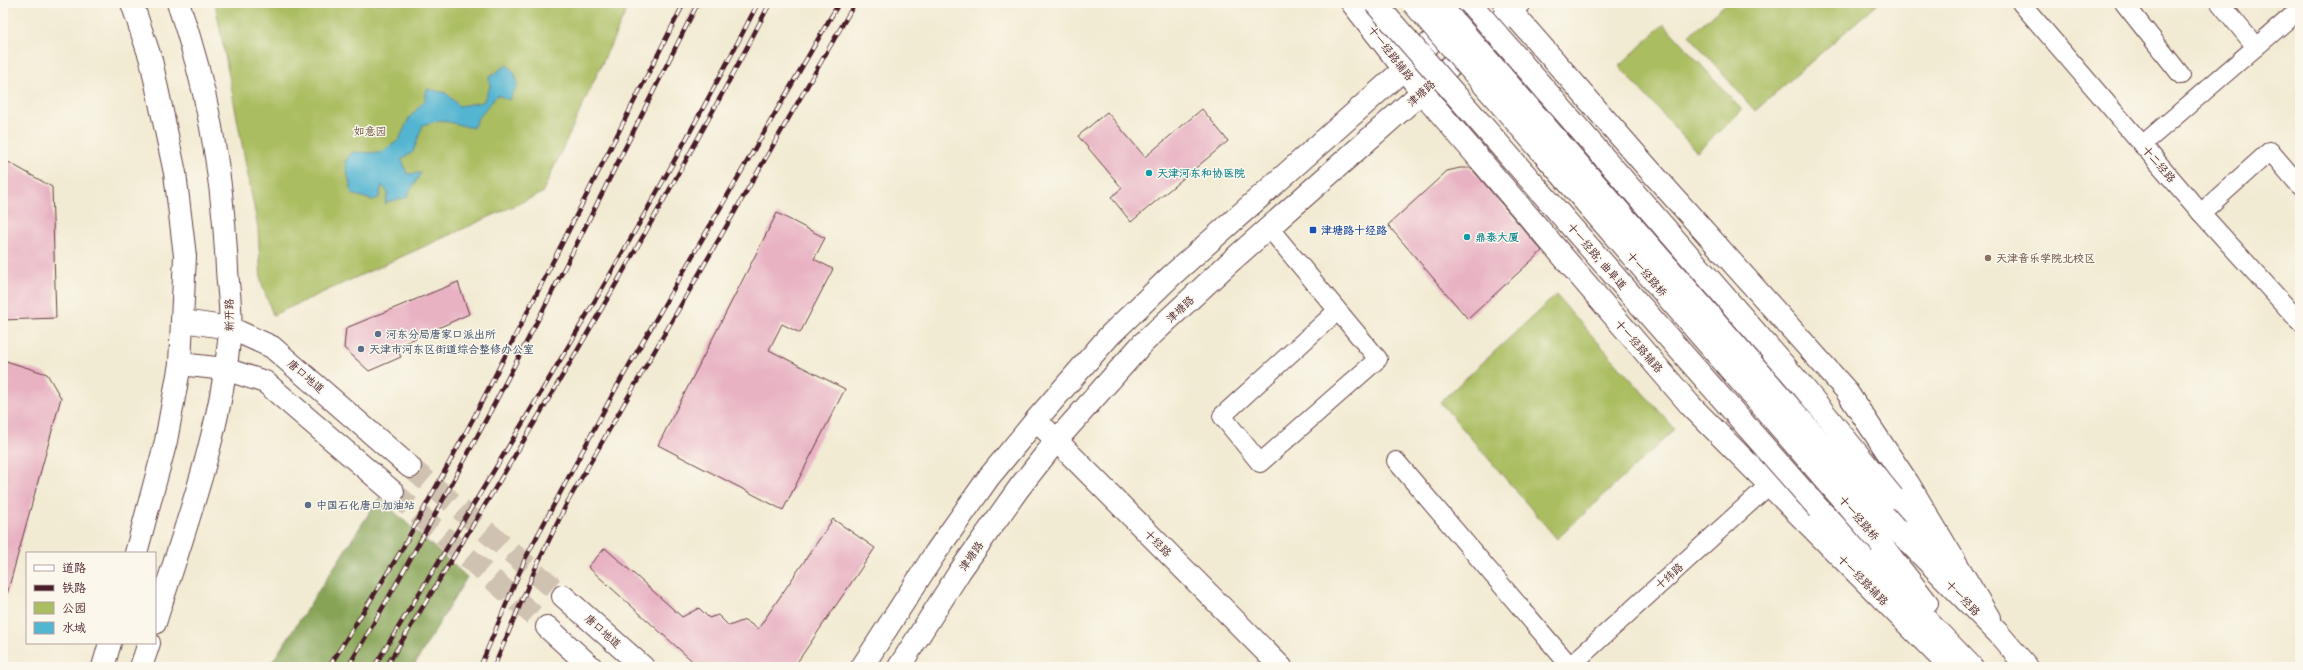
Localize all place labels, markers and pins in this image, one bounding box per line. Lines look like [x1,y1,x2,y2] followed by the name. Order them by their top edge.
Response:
[1157,164,1245,181] place label: 天津河东和协医院
[1144,168,1154,178] marker: 天津河东和协医院
[1321,221,1387,238] place label: 津塘路十经路
[1308,225,1318,235] marker: 津塘路十经路
[1475,228,1519,245] place label: 鼎泰大厦
[1462,232,1472,242] marker: 鼎泰大厦
[1996,249,2095,266] place label: 天津音乐学院北校区
[1983,253,1993,263] marker: 天津音乐学院北校区
[386,325,496,342] place label: 河东分局唐家口派出所
[373,329,383,339] marker: 河东分局唐家口派出所
[369,340,534,357] place label: 天津市河东区街道综合整修办公室
[356,344,366,354] marker: 天津市河东区街道综合整修办公室
[316,496,415,513] place label: 中国石化唐口加油站
[303,500,313,510] marker: 中国石化唐口加油站

